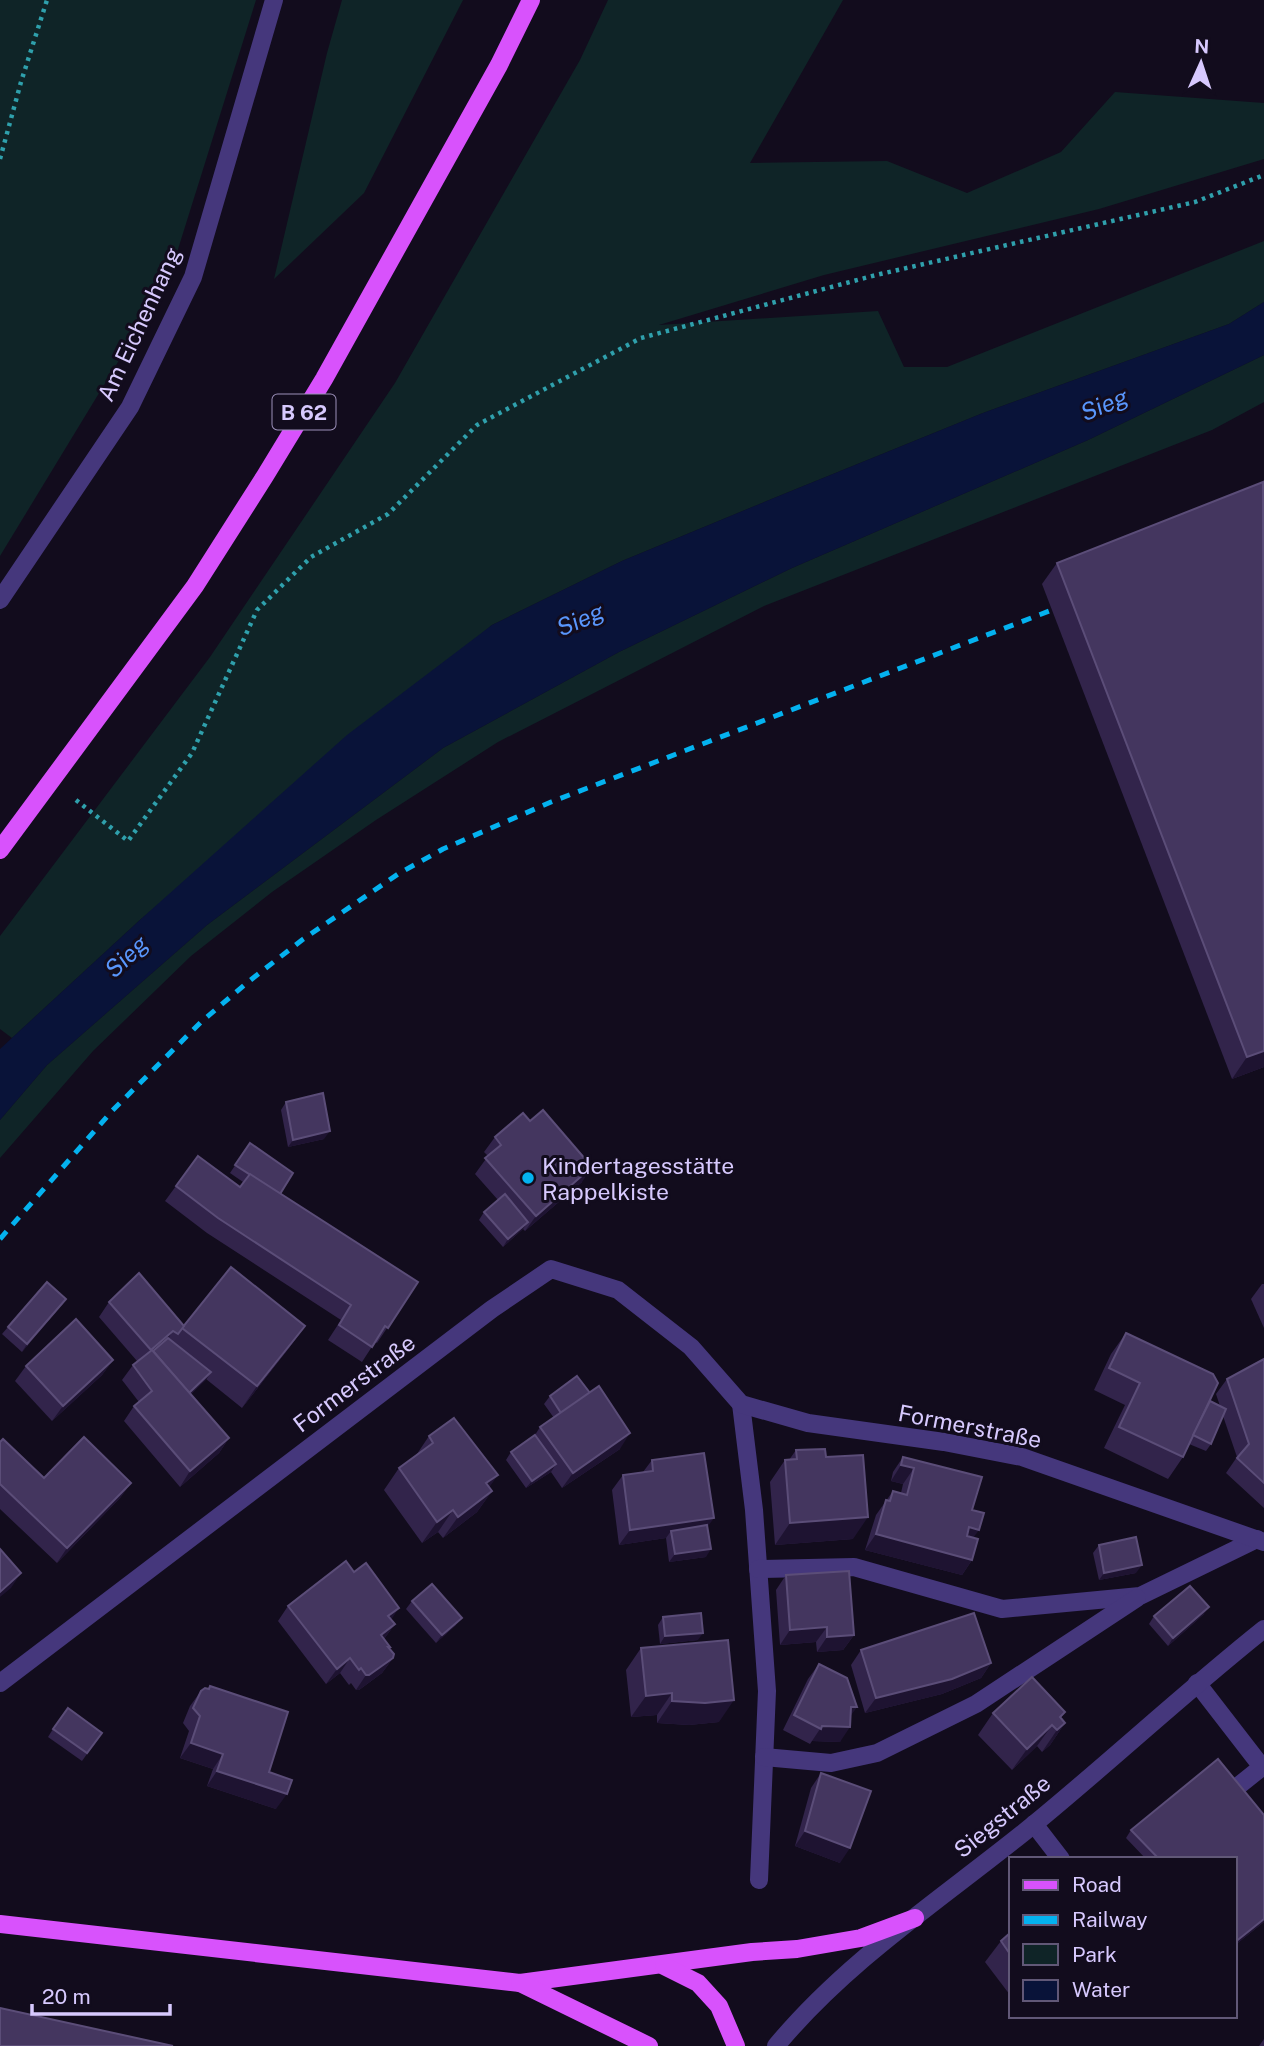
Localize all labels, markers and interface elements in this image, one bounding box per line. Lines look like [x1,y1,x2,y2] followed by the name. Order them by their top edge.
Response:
[1166,28,1236,98] north arrow
[1194,35,1210,57] text: N
[91,243,187,405] street label: Am Eichenhang
[1076,382,1133,426] water label: Sieg
[272,394,336,430] road number: B 62
[552,596,609,641] water label: Sieg
[99,929,154,983] water label: Sieg
[542,1152,734,1205] place label: Kindertagesstätte Rappelkiste
[520,1170,536,1186] marker: Kindertagesstätte Rappelkiste
[288,1328,420,1438] street label: Formerstraße
[896,1399,1044,1453] street label: Formerstraße
[948,1769,1056,1863] street label: Siegstraße
[1009,1857,1236,2018] legend
[1072,1872,1122,1897] text: Road
[1072,1907,1148,1932] text: Railway
[1072,1942,1117,1967] text: Park
[32,1972,170,2016] scale bar
[1072,1977,1130,2002] text: Water
[42,1984,91,2009] text: 20 m

